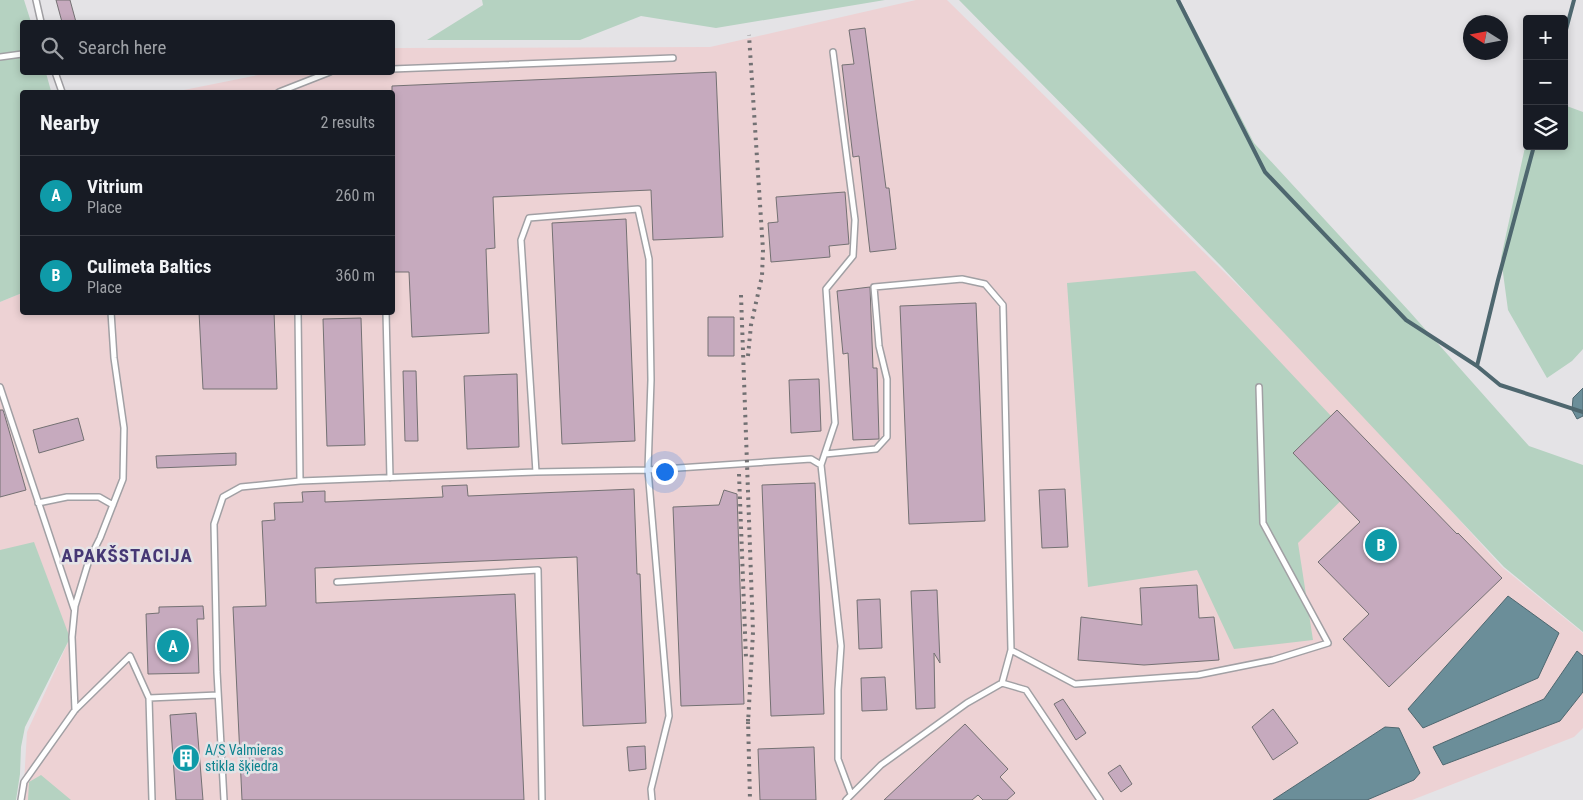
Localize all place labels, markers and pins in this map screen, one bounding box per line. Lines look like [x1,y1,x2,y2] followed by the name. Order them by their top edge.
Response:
[1365,526,1397,564] pin: B
[157,627,189,665] pin: A
[205,742,284,775] place label: A/S Valmieras stikla šķiedra
[171,743,201,773] building icon: A/S Valmieras stikla šķiedra

